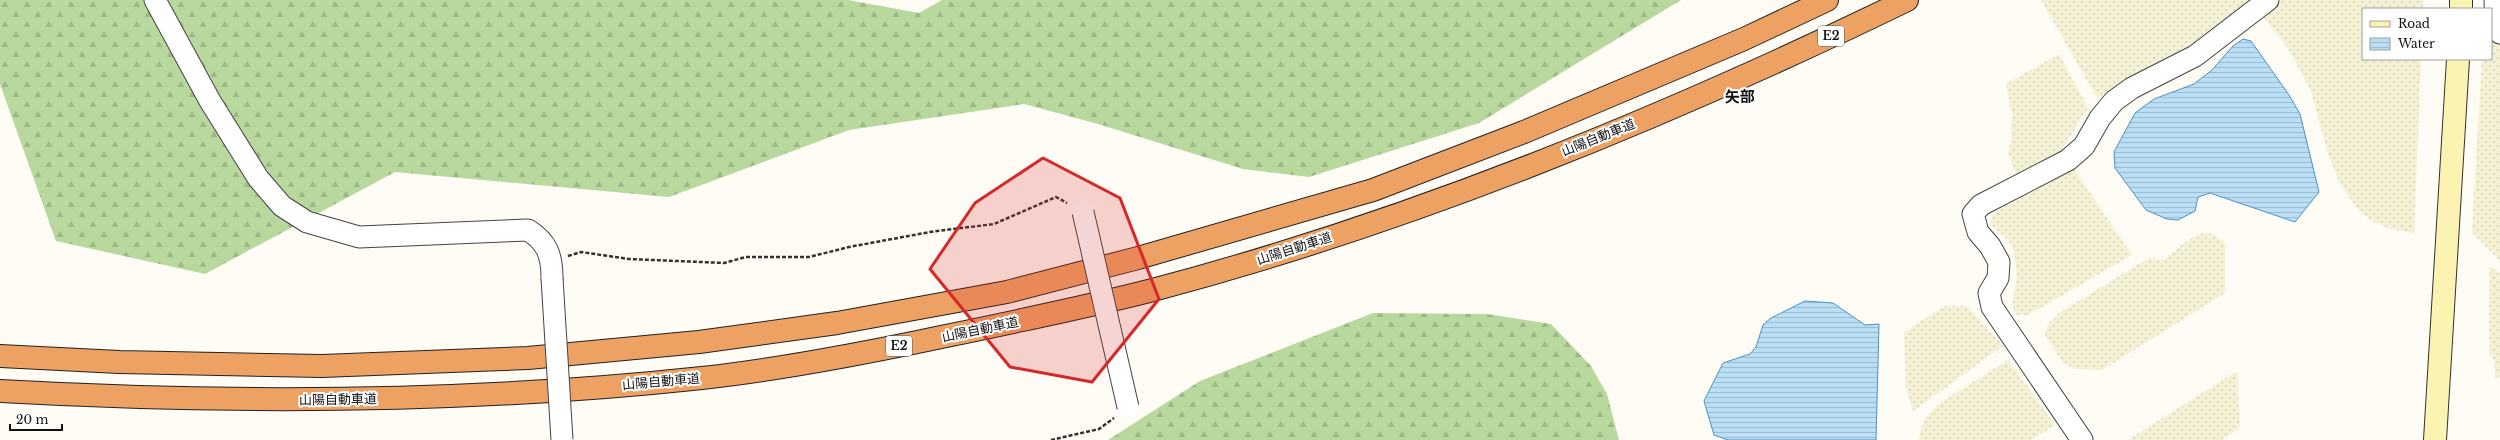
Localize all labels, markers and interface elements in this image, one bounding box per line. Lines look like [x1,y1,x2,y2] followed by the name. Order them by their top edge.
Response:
[2362,8,2492,60] legend
[2398,16,2430,31] text: Road
[1818,26,1844,46] road number: E2
[2397,36,2435,51] text: Water
[1725,87,1755,106] district label: 矢部
[1559,115,1638,160] street label: 山陽自動車道
[1254,228,1334,269] street label: 山陽自動車道
[940,313,1020,346] street label: 山陽自動車道
[886,336,912,356] road number: E2
[621,370,701,393] street label: 山陽自動車道
[299,390,377,409] street label: 山陽自動車道
[10,406,62,432] scale bar
[16,412,48,427] text: 20 m

